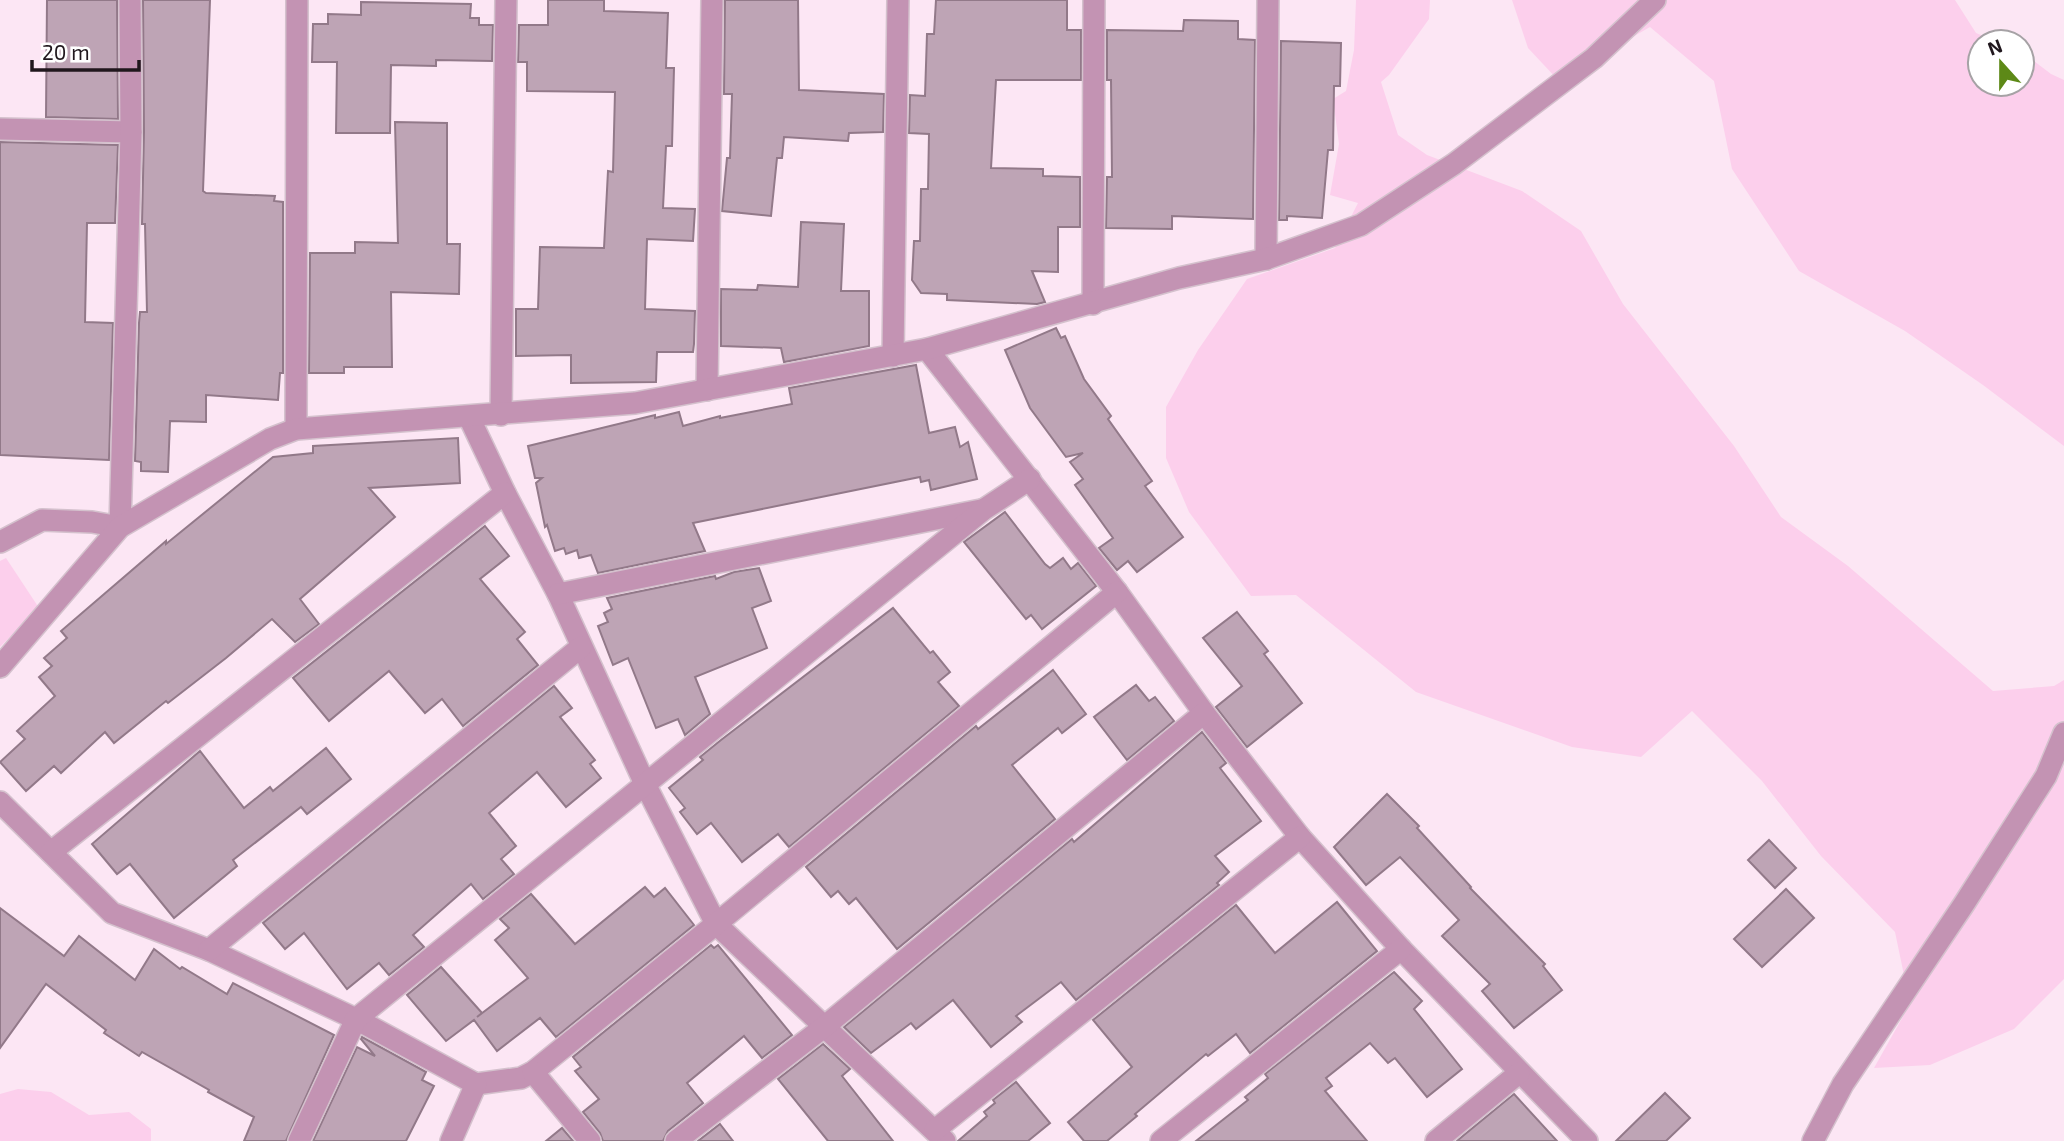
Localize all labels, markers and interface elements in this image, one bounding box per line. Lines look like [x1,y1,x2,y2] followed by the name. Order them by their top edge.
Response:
[32,28,138,72] scale bar
[1966,28,2036,98] north arrow
[1984,33,2005,60] text: N
[42,39,90,64] text: 20 m

